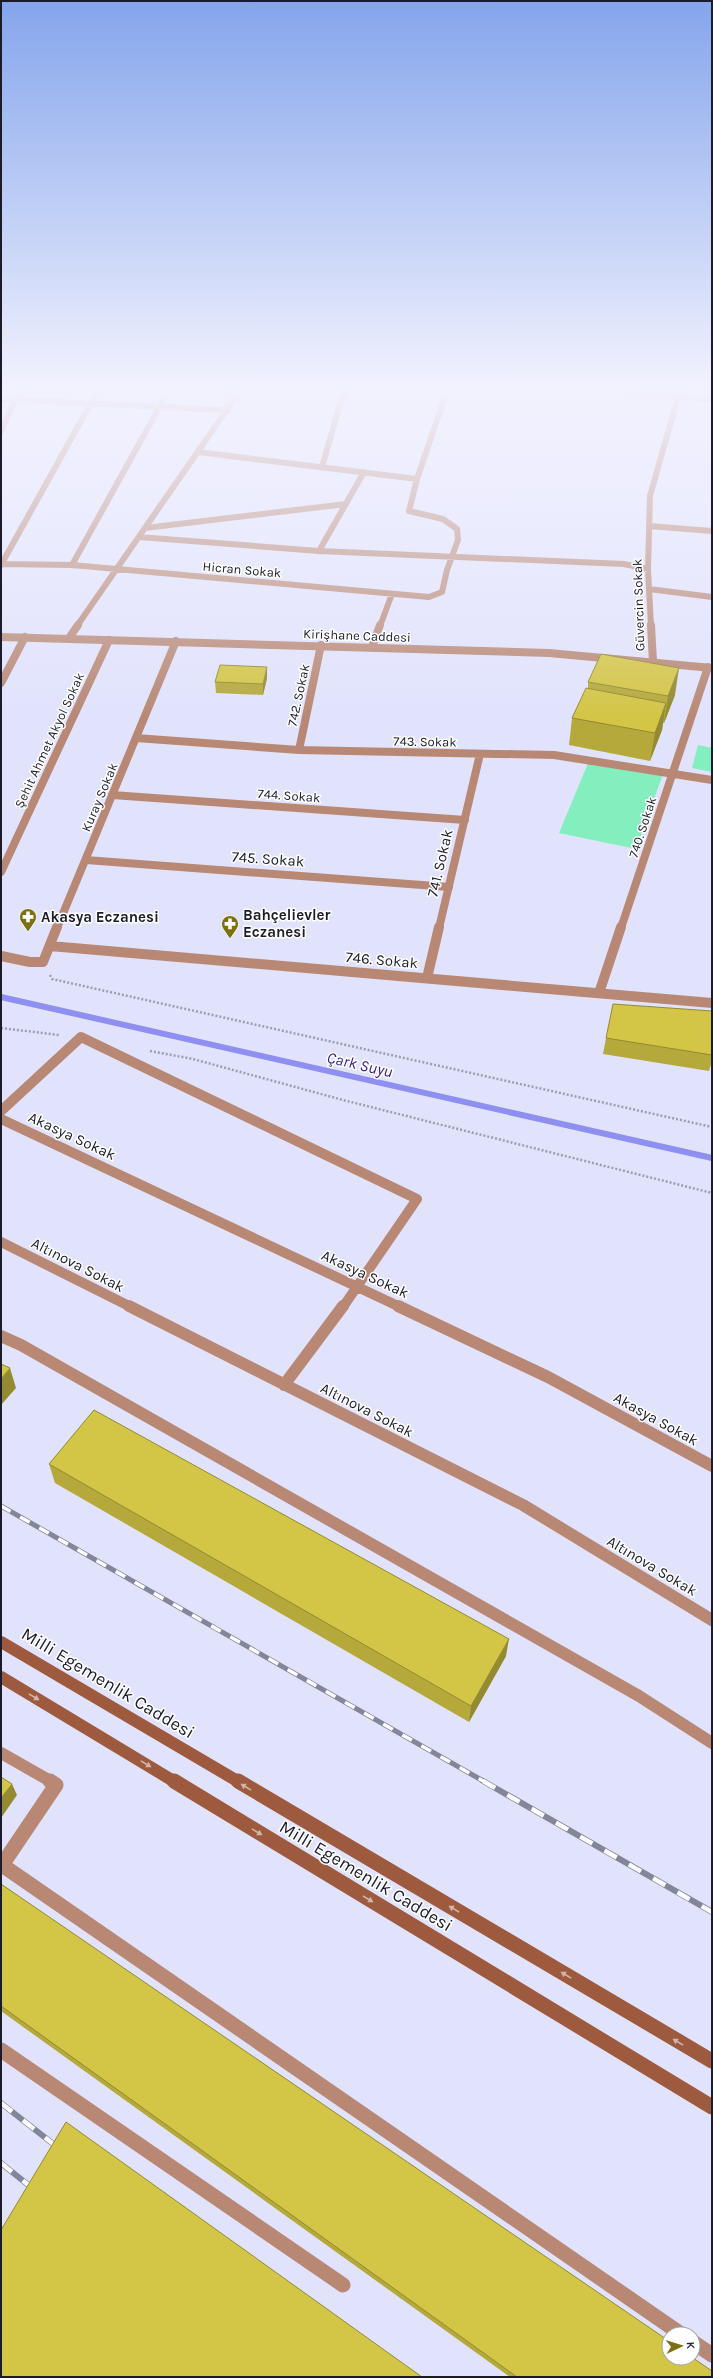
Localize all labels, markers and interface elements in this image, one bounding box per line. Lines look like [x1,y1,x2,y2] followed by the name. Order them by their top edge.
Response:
[202,559,282,580] street label: Hicran Sokak
[629,559,648,651] street label: Güvercin Sokak
[303,626,411,645] street label: Kirişhane Caddesi
[285,663,312,728] street label: 742. Sokak
[11,670,87,810] street label: Şehit Ahmet Akyol Sokak
[393,733,457,750] street label: 743. Sokak
[78,760,121,834] street label: Kuray Sokak
[257,786,321,805] street label: 744. Sokak
[626,795,659,860] street label: 740. Sokak
[423,827,457,899] street label: 741. Sokak
[231,847,305,871] street label: 745. Sokak
[243,906,330,941] place label: Bahçelievler Eczanesi
[18,907,38,932] pharmacy icon: Akasya Eczanesi
[41,908,159,926] place label: Akasya Eczanesi
[220,914,240,939] pharmacy icon: Bahçelievler Eczanesi
[345,948,419,972] street label: 746. Sokak
[325,1048,395,1081] water label: Çark Suyu
[26,1108,118,1164] street label: Akasya Sokak
[28,1234,128,1296] street label: Altınova Sokak
[319,1246,411,1302] street label: Akasya Sokak
[317,1379,417,1441] street label: Altınova Sokak
[610,1388,702,1450] street label: Akasya Sokak
[604,1532,700,1600] street label: Altınova Sokak
[17,1623,199,1743] street label: Milli Egemenlik Caddesi
[29,1693,39,1701] one-way arrow
[140,1761,152,1768] one-way arrow
[240,1783,252,1790] one-way arrow
[275,1816,457,1936] street label: Milli Egemenlik Caddesi
[251,1828,263,1835] one-way arrow
[362,1895,374,1902] one-way arrow
[448,1906,460,1913] one-way arrow
[560,1972,572,1979] one-way arrow
[672,2038,684,2045] one-way arrow
[661,2326,701,2366] north arrow
[684,2341,697,2350] text: K

